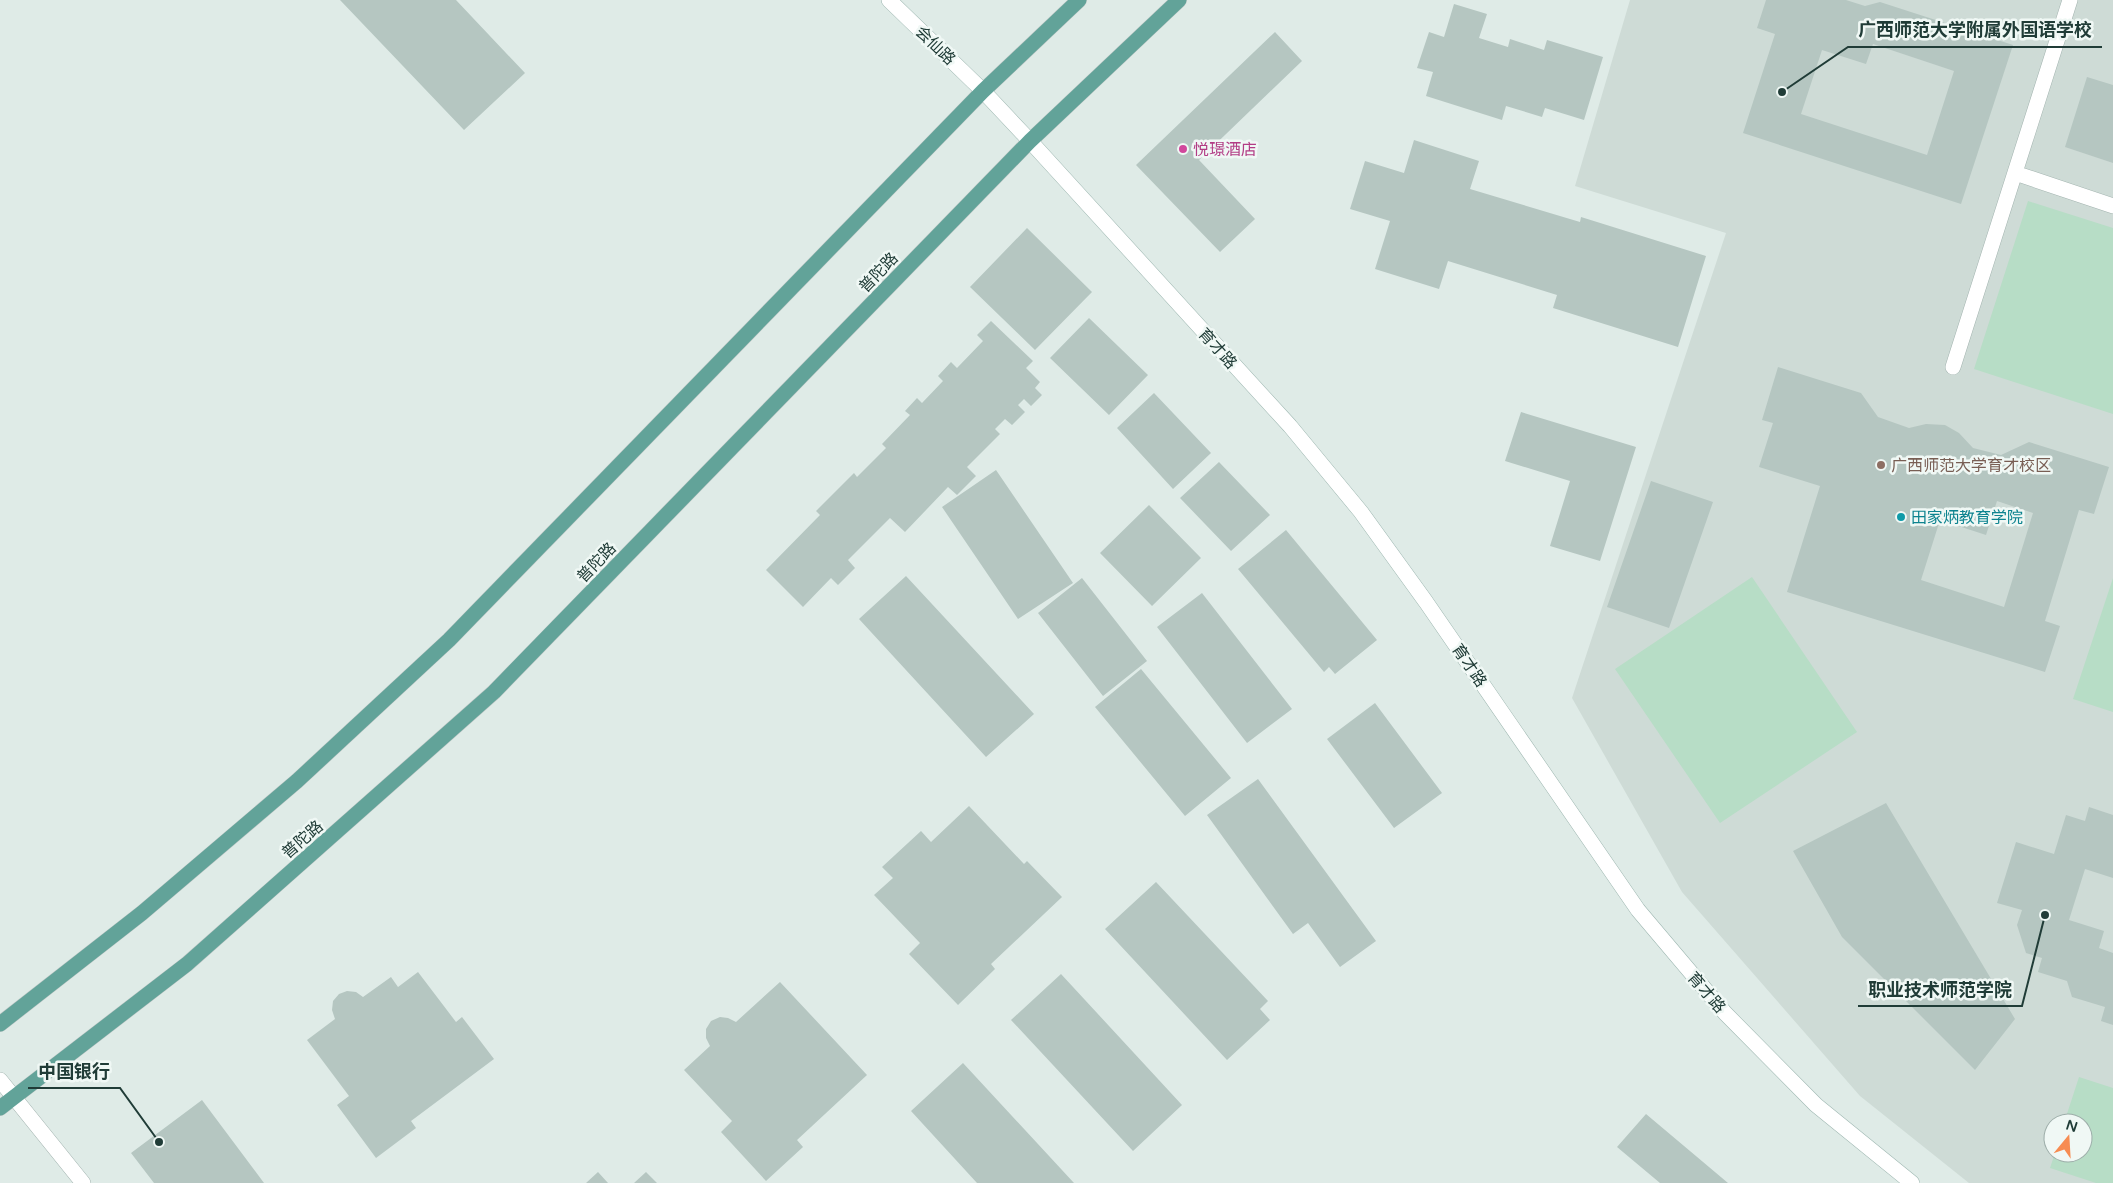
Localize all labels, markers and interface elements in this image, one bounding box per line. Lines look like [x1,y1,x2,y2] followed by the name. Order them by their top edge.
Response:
[1848,14,2102,47] callout: 广西师范大学附属外国语学校
[1858,19,2092,41] text: 广西师范大学附属外国语学校
[911,22,960,70] street label: 会仙路
[1193,140,1257,160] place label: 悦璟酒店
[1177,143,1189,155] marker: 悦璟酒店
[855,248,903,297] street label: 普陀路
[1194,324,1241,373] street label: 育才路
[1891,456,2051,476] place label: 广西师范大学育才校区
[1875,459,1887,471] marker: 广西师范大学育才校区
[1911,508,2023,528] place label: 田家炳教育学院
[1895,511,1907,523] marker: 田家炳教育学院
[573,538,621,587] street label: 普陀路
[1447,640,1491,691] street label: 育才路
[278,816,327,863] street label: 普陀路
[1683,968,1730,1017] street label: 育才路
[1858,973,2022,1006] callout: 职业技术师范学院
[1868,979,2012,1001] text: 职业技术师范学院
[28,1055,120,1088] callout: 中国银行
[38,1061,110,1083] text: 中国银行
[2043,1113,2093,1163] north arrow
[2064,1116,2080,1136] text: N

